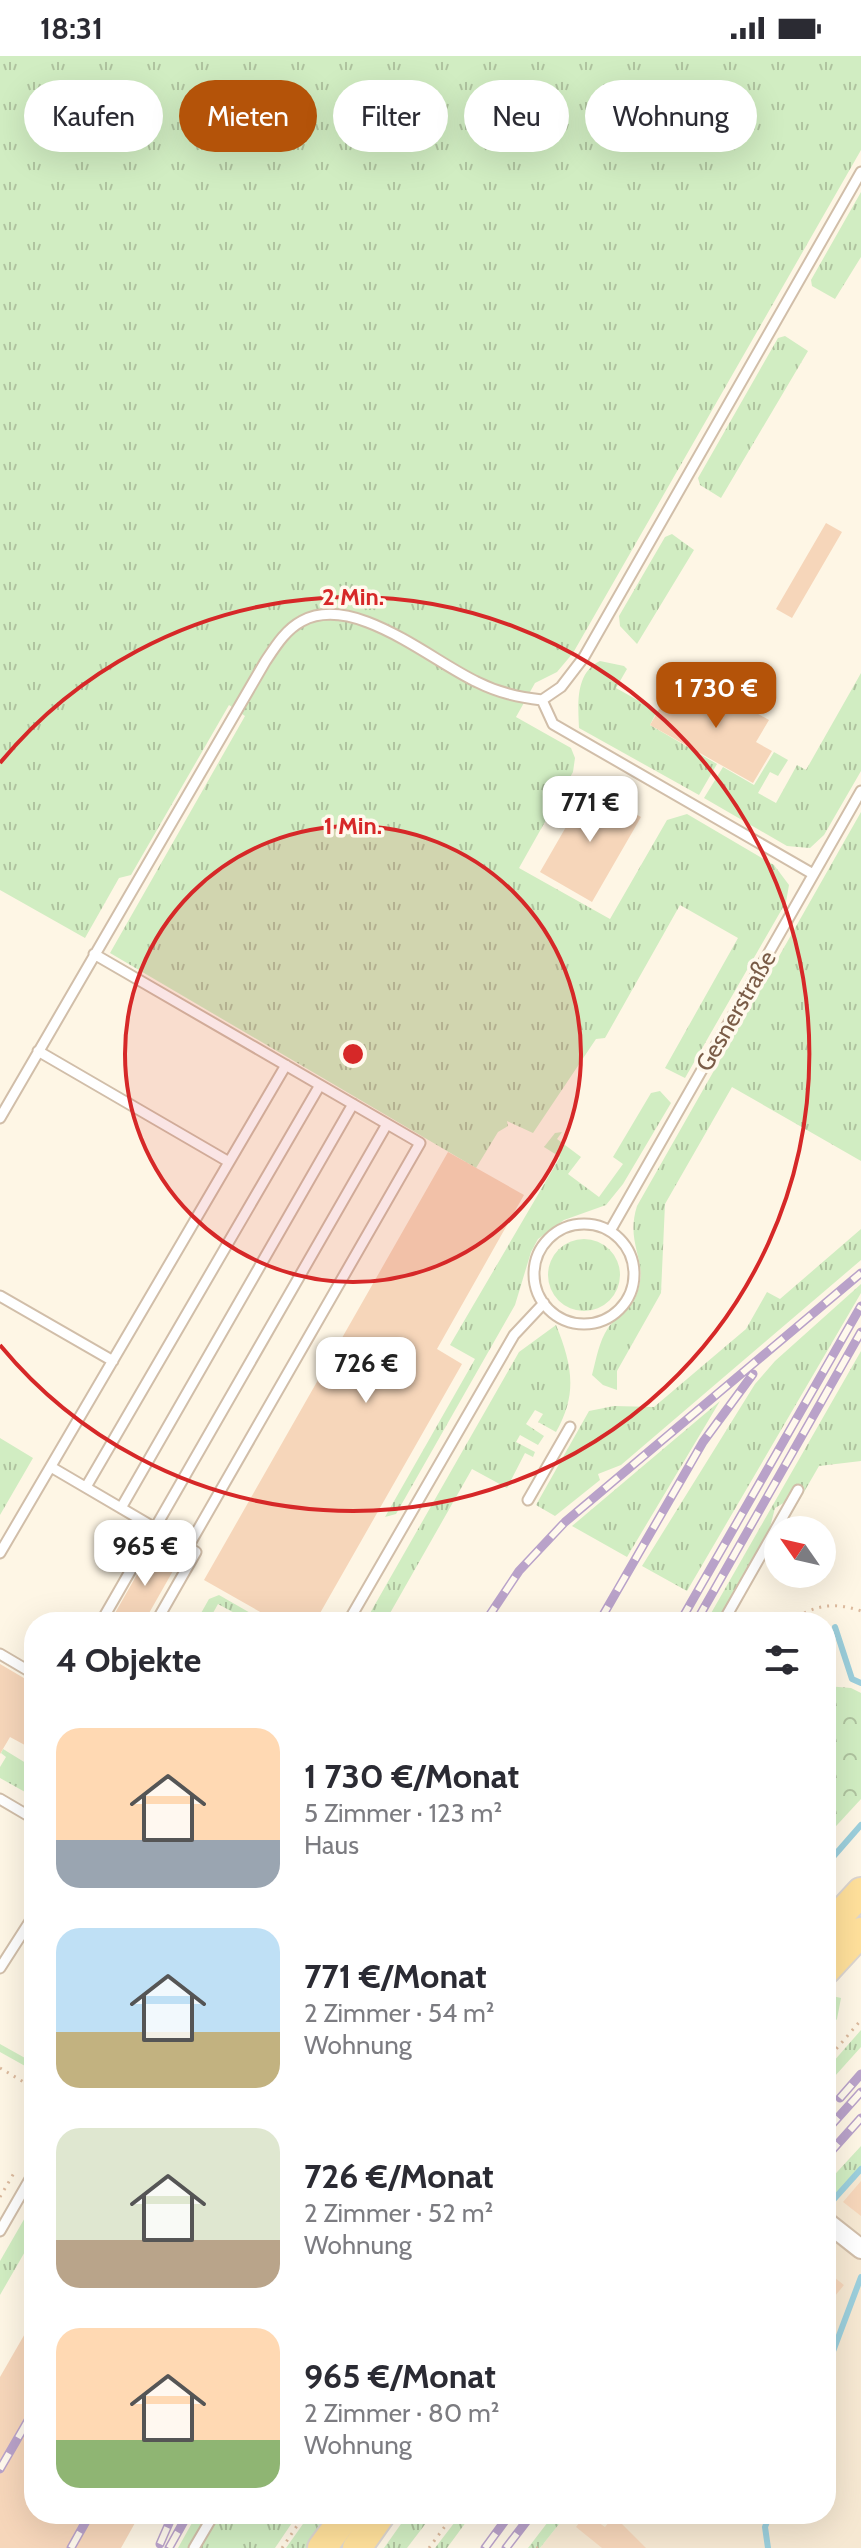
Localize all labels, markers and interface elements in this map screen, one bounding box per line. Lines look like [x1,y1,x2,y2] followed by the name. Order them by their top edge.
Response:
[40,10,103,47] text: 18:31
[24,80,163,152] chip: Kaufen
[179,80,317,152] chip: Mieten
[333,80,448,152] chip: Filter
[464,80,569,152] chip: Neu
[585,80,757,152] chip: Wohnung
[322,582,384,611] text: 2 Min.
[642,662,790,730] pin: 1 730 €
[674,672,758,704] text: 1 730 €
[534,776,646,844] pin: 771 €
[561,786,619,818] text: 771 €
[324,811,382,840] text: 1 Min.
[689,945,782,1076] street label: Gesnerstraße
[339,1040,367,1068] centre of rings
[310,1337,422,1405] pin: 726 €
[334,1347,398,1379] text: 726 €
[764,1516,836,1588] north arrow
[764,1516,836,1588] map controls
[89,1520,201,1588] pin: 965 €
[112,1530,178,1562] text: 965 €
[760,1638,804,1682] icon: filters
[56,1639,201,1681] text: 4 Objekte
[304,1755,519,1797] text: 1 730 €/Monat
[120,1760,216,1856] icon: home
[304,1797,502,1829] text: 5 Zimmer · 123 m²
[304,1829,359,1861] text: Haus
[304,1955,487,1997] text: 771 €/Monat
[120,1960,216,2056] icon: home
[304,1997,495,2029] text: 2 Zimmer · 54 m²
[304,2029,412,2061] text: Wohnung
[304,2155,494,2197] text: 726 €/Monat
[120,2160,216,2256] icon: home
[304,2197,493,2229] text: 2 Zimmer · 52 m²
[304,2229,412,2261] text: Wohnung
[304,2355,496,2397] text: 965 €/Monat
[120,2360,216,2456] icon: home
[304,2397,499,2429] text: 2 Zimmer · 80 m²
[304,2429,412,2461] text: Wohnung

